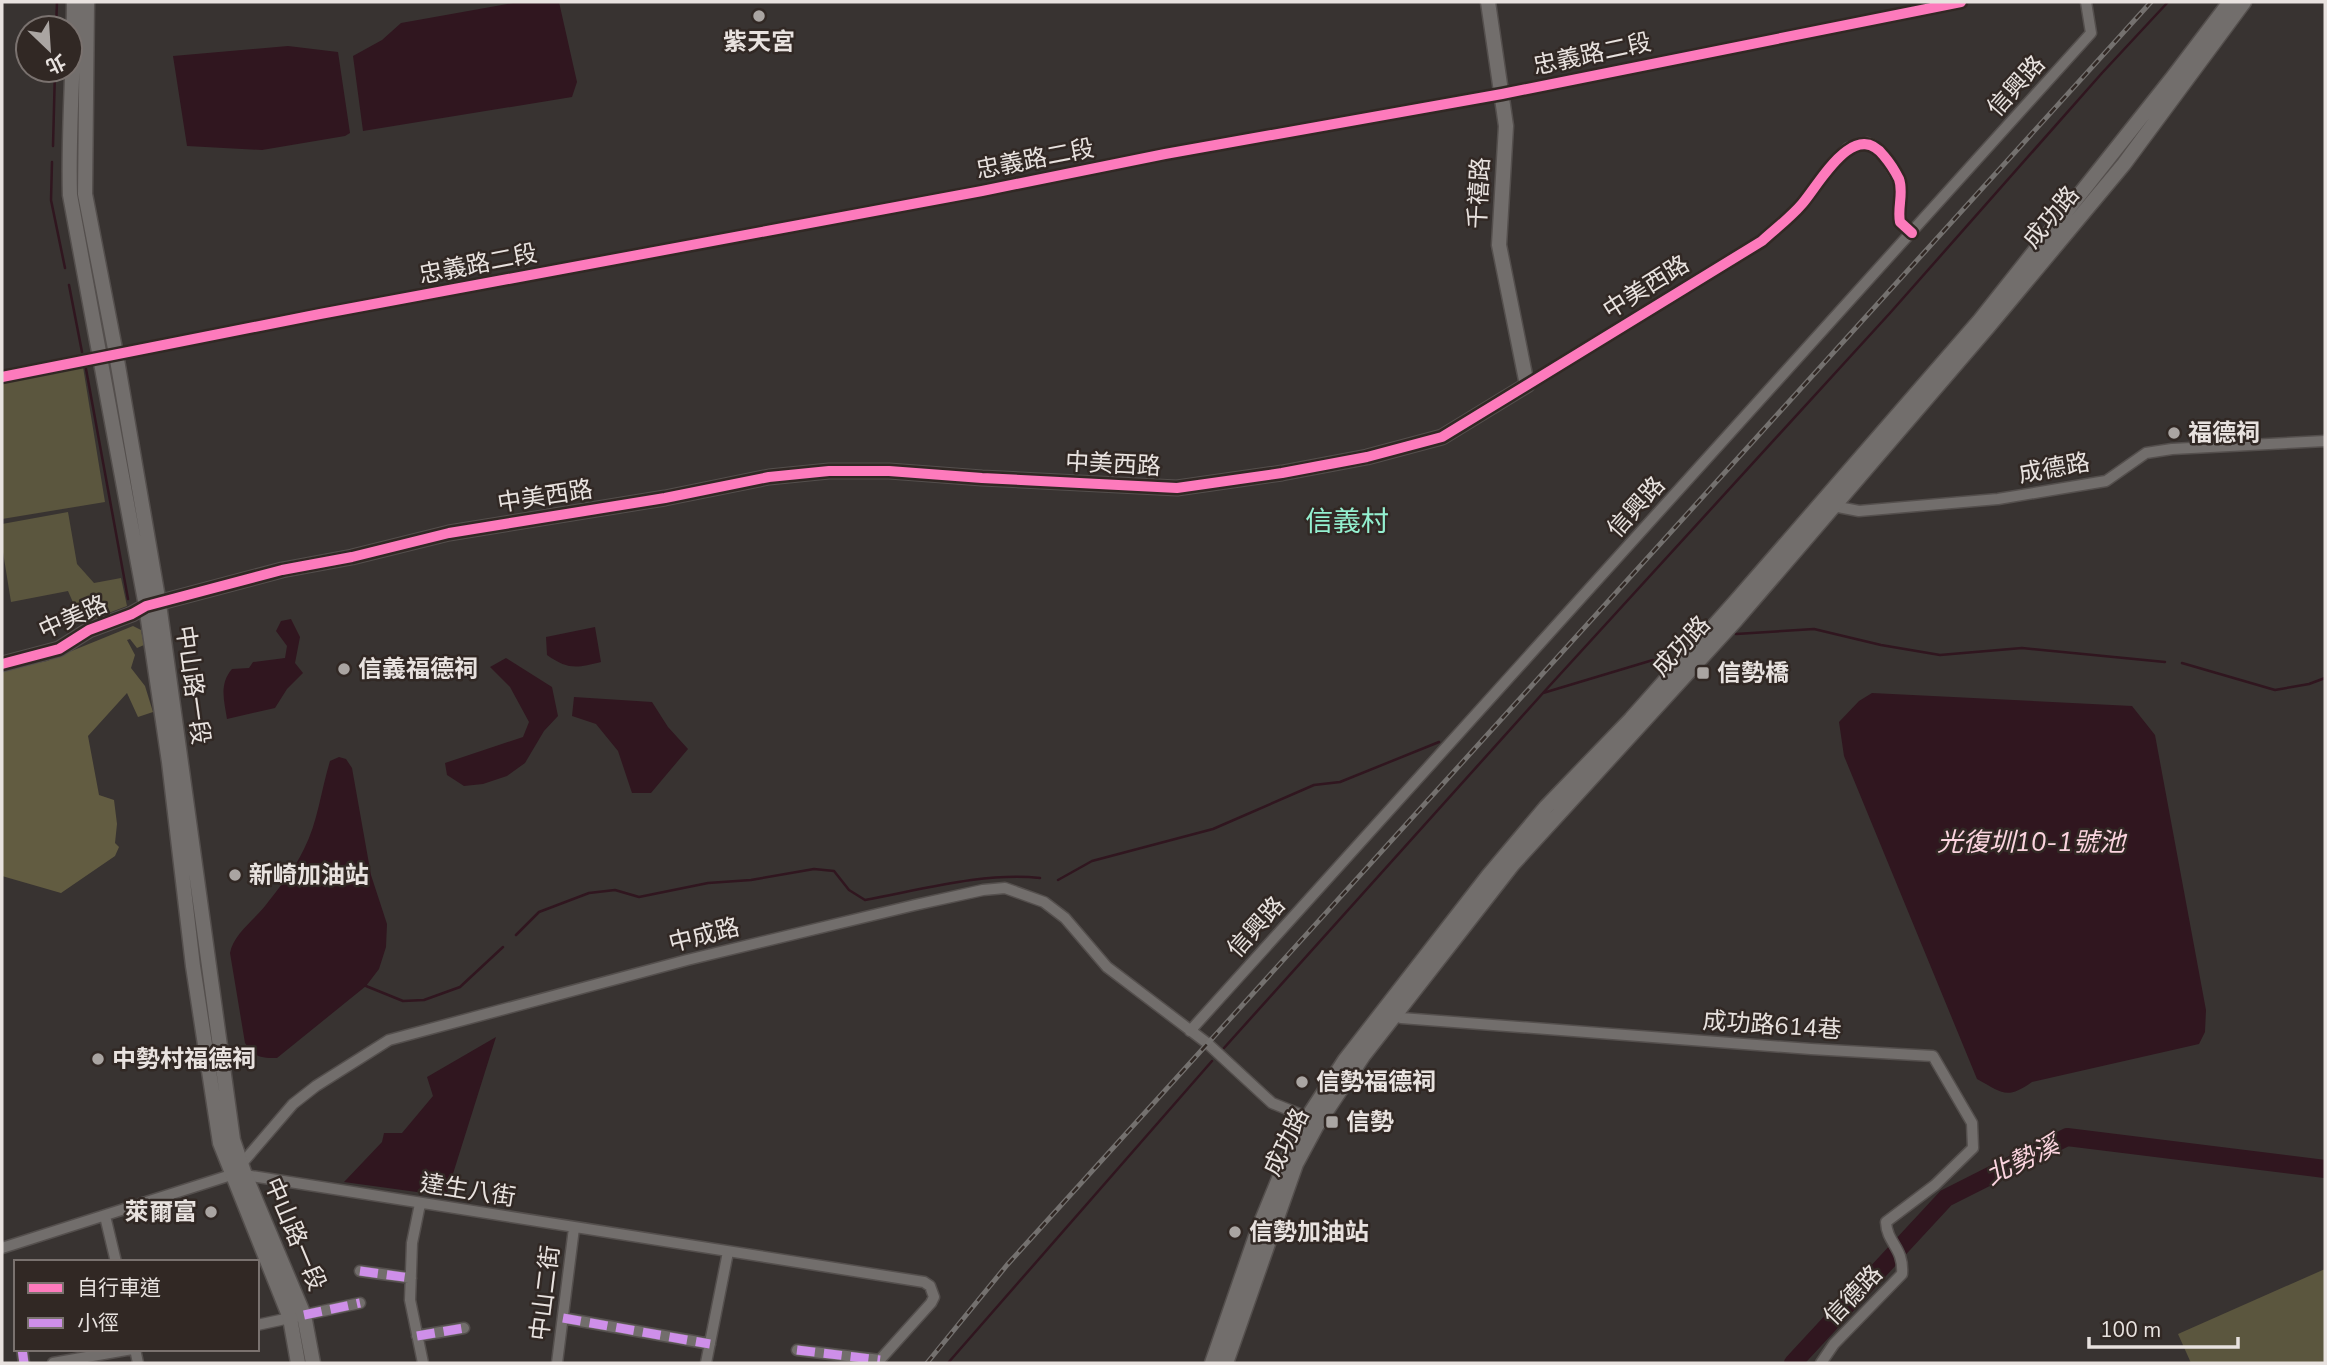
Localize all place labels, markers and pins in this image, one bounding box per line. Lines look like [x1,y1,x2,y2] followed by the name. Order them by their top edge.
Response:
[751,8,767,24] marker: 紫天宮
[723,26,795,58] place label: 紫天宮
[2188,417,2260,449] place label: 福德祠
[2166,425,2182,441] marker: 福德祠
[358,653,478,685] place label: 信義福德祠
[1717,657,1789,689] place label: 信勢橋
[336,661,352,677] marker: 信義福德祠
[1695,665,1711,681] marker: 信勢橋
[249,859,369,891] place label: 新崎加油站
[227,867,243,883] marker: 新崎加油站
[112,1043,256,1075] place label: 中勢村福德祠
[90,1051,106,1067] marker: 中勢村福德祠
[1316,1066,1436,1098] place label: 信勢福德祠
[1294,1074,1310,1090] marker: 信勢福德祠
[1346,1106,1394,1138] place label: 信勢
[1324,1114,1340,1130] marker: 信勢
[125,1196,197,1228] place label: 萊爾富
[203,1204,219,1220] marker: 萊爾富
[1249,1216,1369,1248] place label: 信勢加油站
[1227,1224,1243,1240] marker: 信勢加油站

